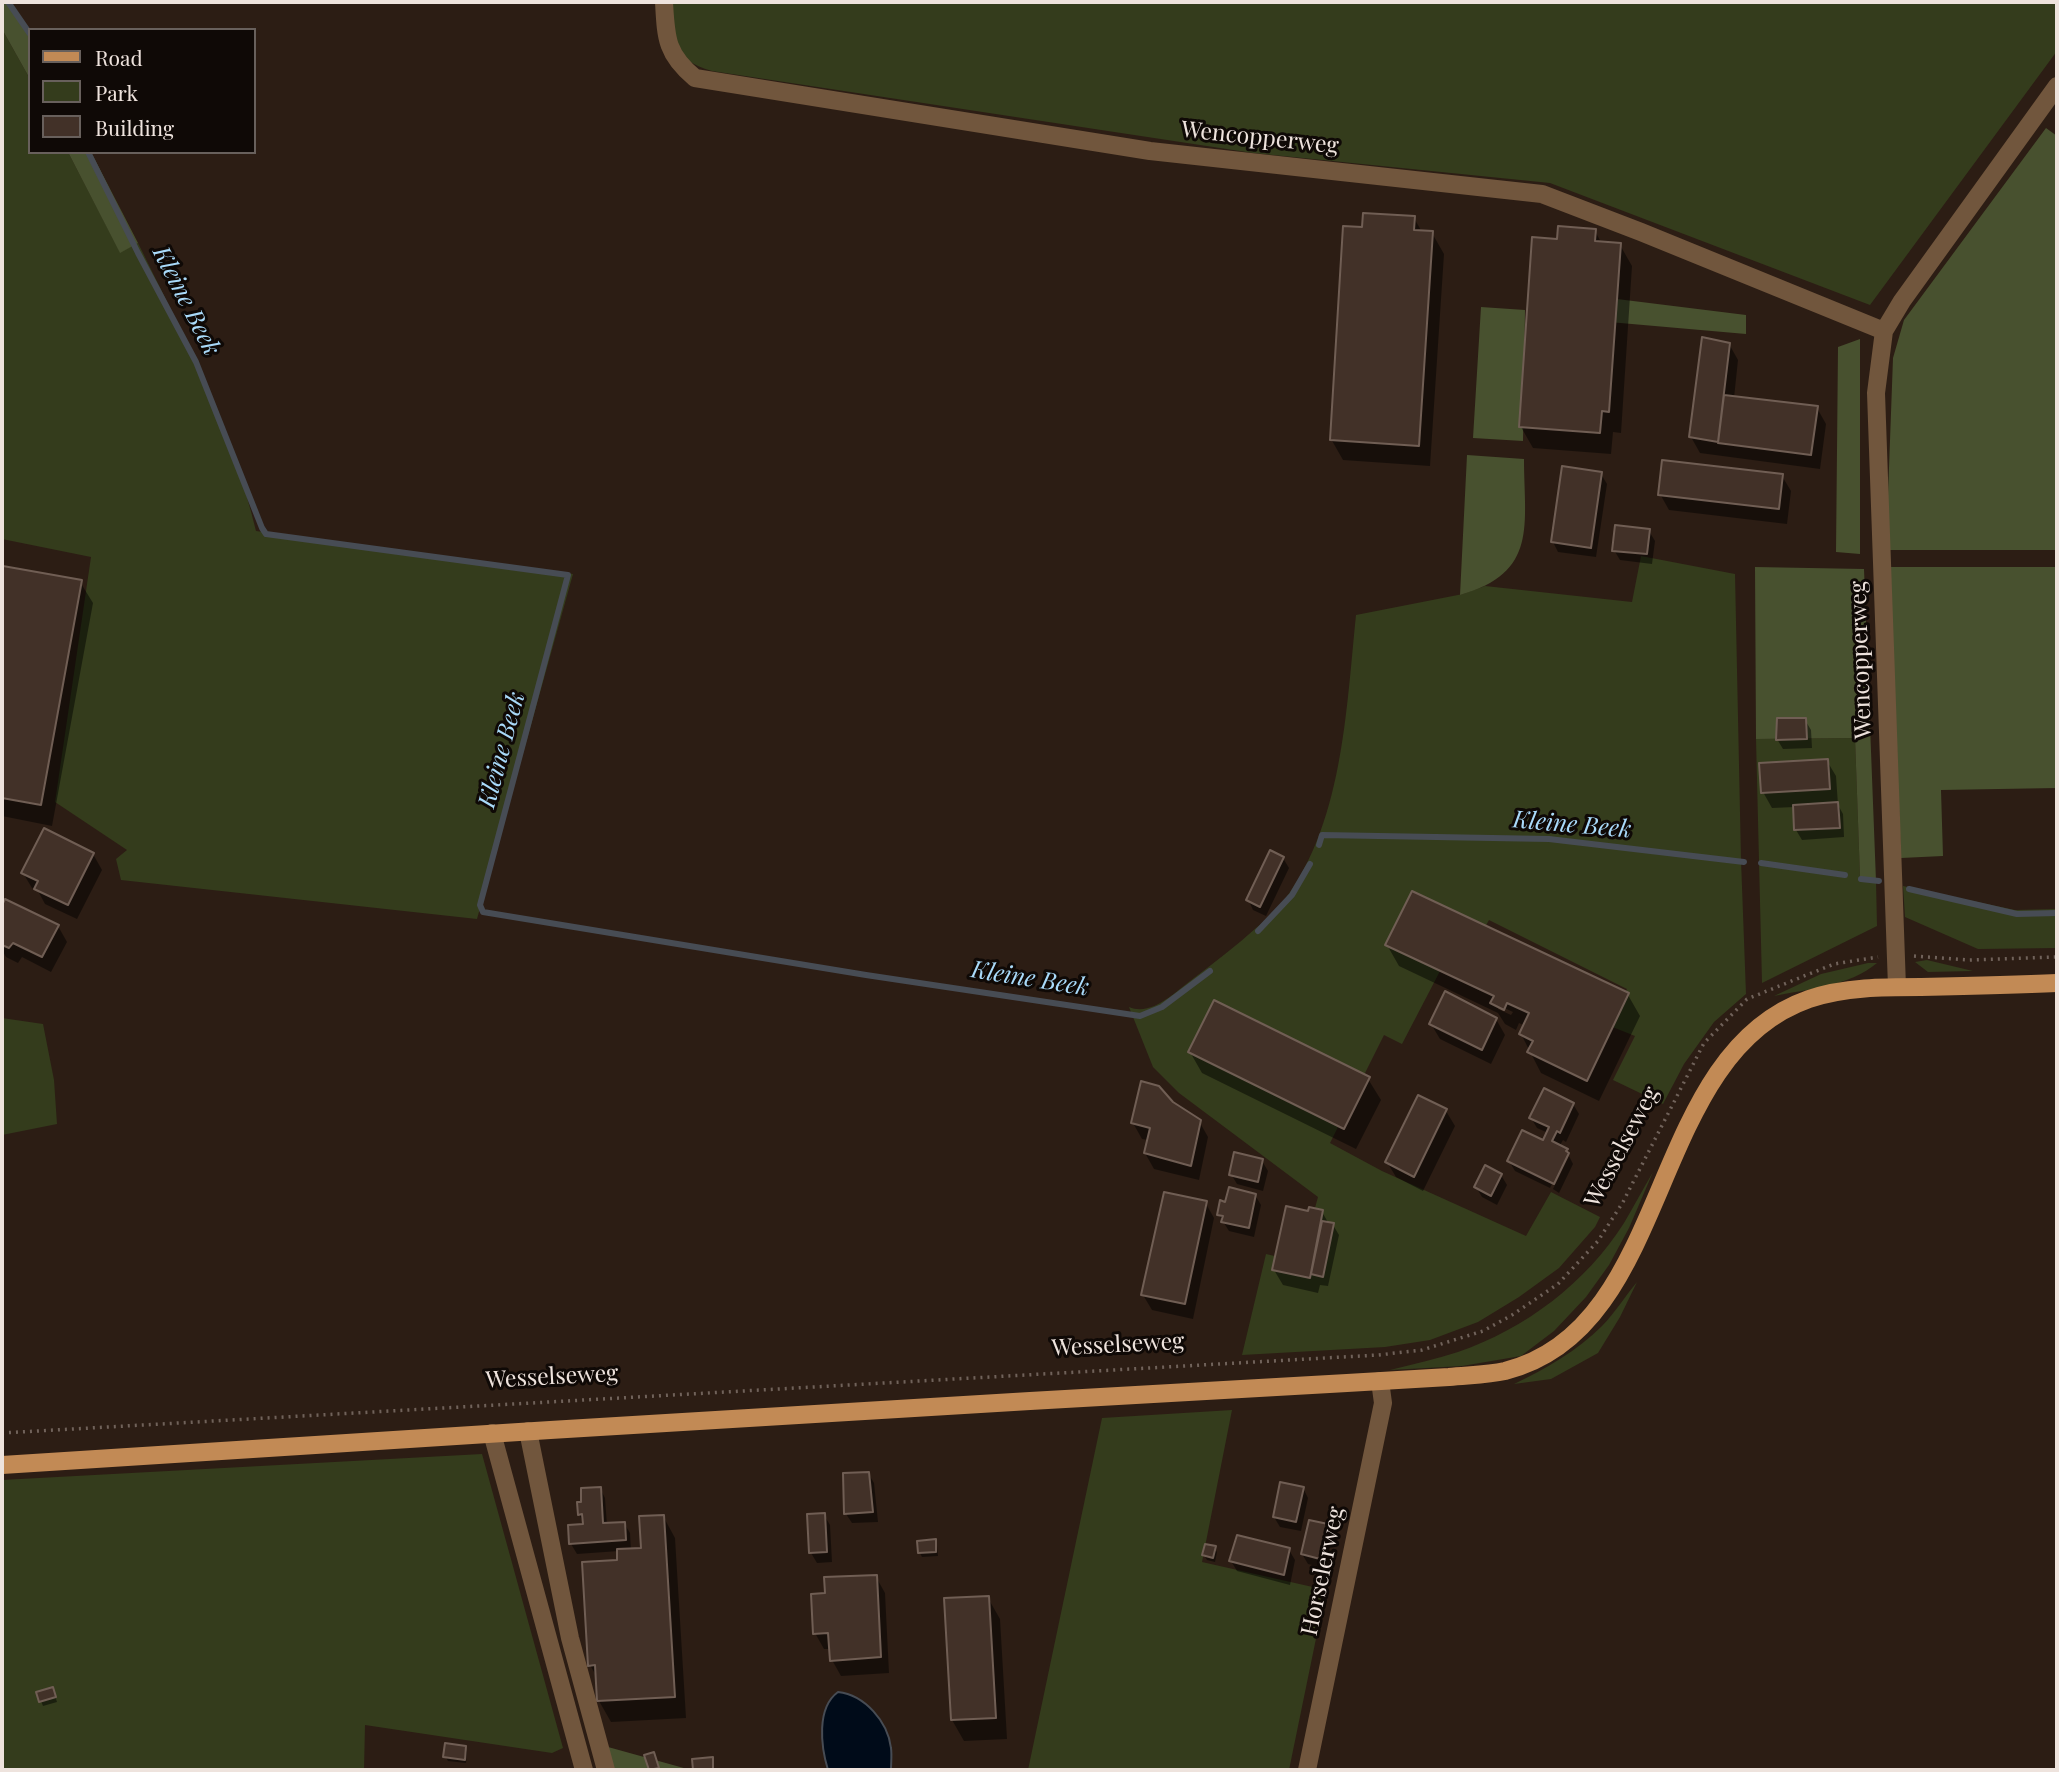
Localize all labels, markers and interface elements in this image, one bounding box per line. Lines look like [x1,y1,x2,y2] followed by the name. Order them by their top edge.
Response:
[28,28,256,154] legend
[95,43,143,71] text: Road
[95,78,138,106] text: Park
[95,113,174,141] text: Building
[1180,116,1340,160] street label: Wencopperweg
[146,242,226,360] water label: Kleine Beek
[1844,580,1878,740] street label: Wencopperweg
[473,689,531,811] water label: Kleine Beek
[1512,805,1632,845] water label: Kleine Beek
[969,955,1091,1003] water label: Kleine Beek
[1579,1082,1665,1212] street label: Wesselseweg
[1051,1328,1185,1362] street label: Wesselseweg
[485,1360,619,1394] street label: Wesselseweg
[1296,1504,1350,1638] street label: Horselerweg

